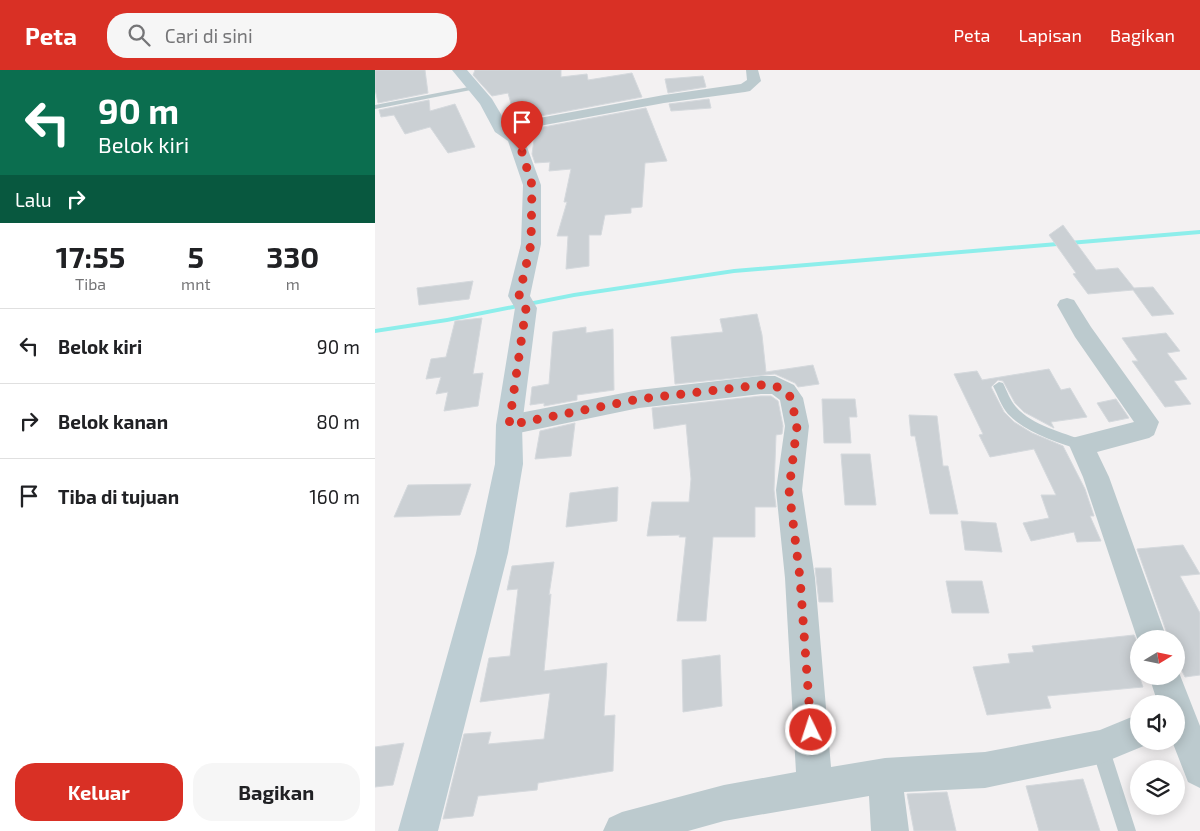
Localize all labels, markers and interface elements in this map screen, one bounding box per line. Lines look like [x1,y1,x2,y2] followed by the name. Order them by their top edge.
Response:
[107,13,457,58] search box
[25,21,77,50] text: Peta
[125,21,153,49] icon: search
[165,24,253,47] text: Cari di sini
[953,24,990,46] text: Peta
[1018,24,1082,46] text: Lapisan
[1110,24,1175,46] text: Bagikan
[98,89,179,131] text: 90 m
[15,90,80,155] icon: left
[501,101,543,152] pin
[508,108,536,136] icon: arrive
[98,131,189,157] text: Belok kiri
[62,185,90,213] icon: right
[15,188,52,211] text: Lalu
[56,238,125,274] text: 17:55
[188,238,204,274] text: 5
[266,238,319,274] text: 330
[75,274,106,293] text: Tiba
[181,274,211,293] text: mnt
[286,274,300,293] text: m
[15,332,43,360] icon: left
[58,335,142,358] text: Belok kiri
[317,335,360,358] text: 90 m
[15,407,43,435] icon: right
[58,410,168,433] text: Belok kanan
[316,410,360,433] text: 80 m
[15,482,43,510] icon: arrive
[58,485,179,508] text: Tiba di tujuan
[309,485,360,508] text: 160 m
[1130,630,1185,685] north arrow
[1130,630,1185,815] map controls
[1130,695,1185,750] button: sound
[784,703,836,755] position arrow
[1130,760,1185,815] button: layers
[15,763,183,821] button: Keluar
[193,763,360,821] button: Bagikan

